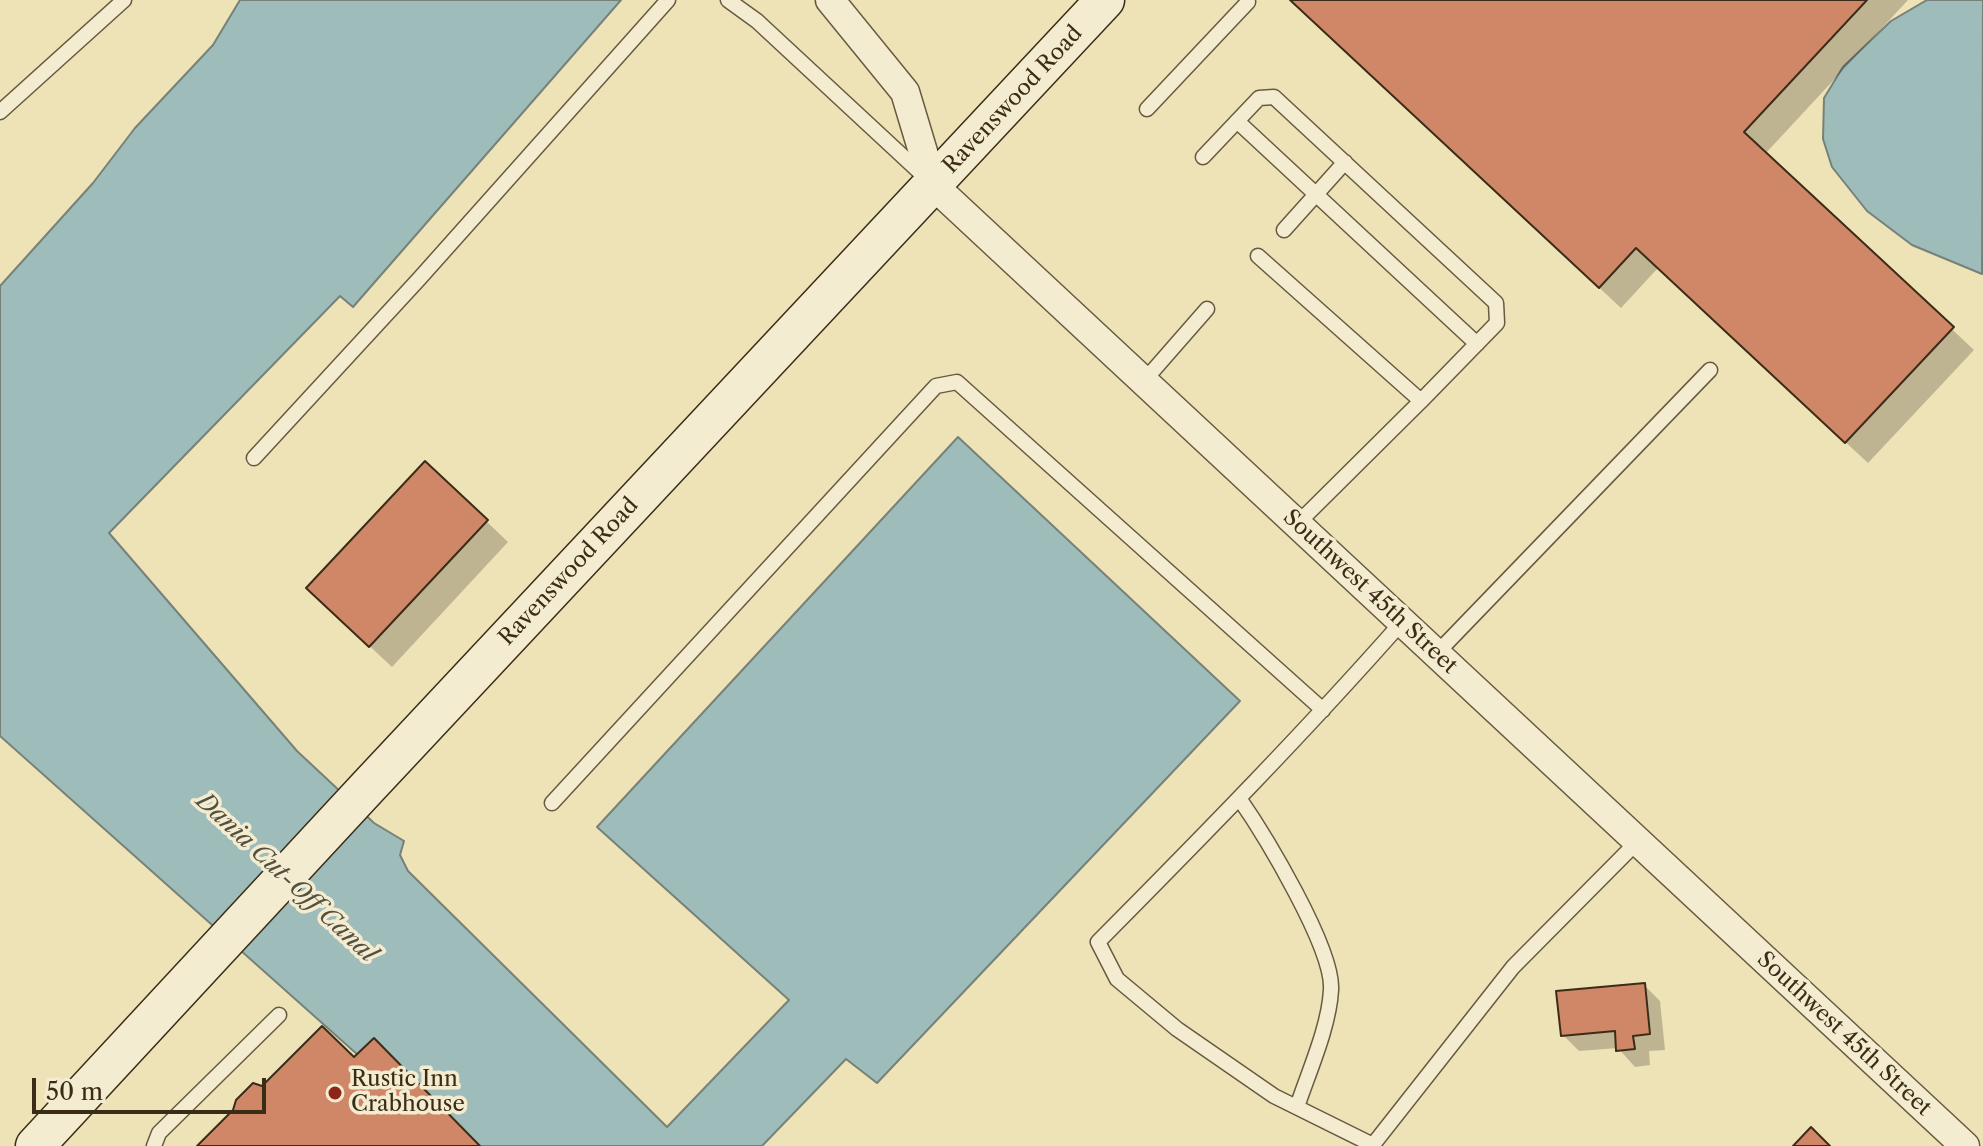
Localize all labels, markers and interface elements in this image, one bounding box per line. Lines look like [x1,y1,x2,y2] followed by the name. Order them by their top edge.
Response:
[938,21,1088,179] street label: Ravenswood Road
[494,493,644,651] street label: Ravenswood Road
[1277,504,1463,680] street label: Southwest 45th Street
[190,787,382,969] water label: Dania Cut-Off Canal
[1751,946,1937,1122] street label: Southwest 45th Street
[36,1062,270,1112] scale bar
[351,1067,465,1118] place label: Rustic Inn Crabhouse
[46,1077,103,1106] text: 50 m
[326,1084,344,1102] marker: Rustic Inn Crabhouse

